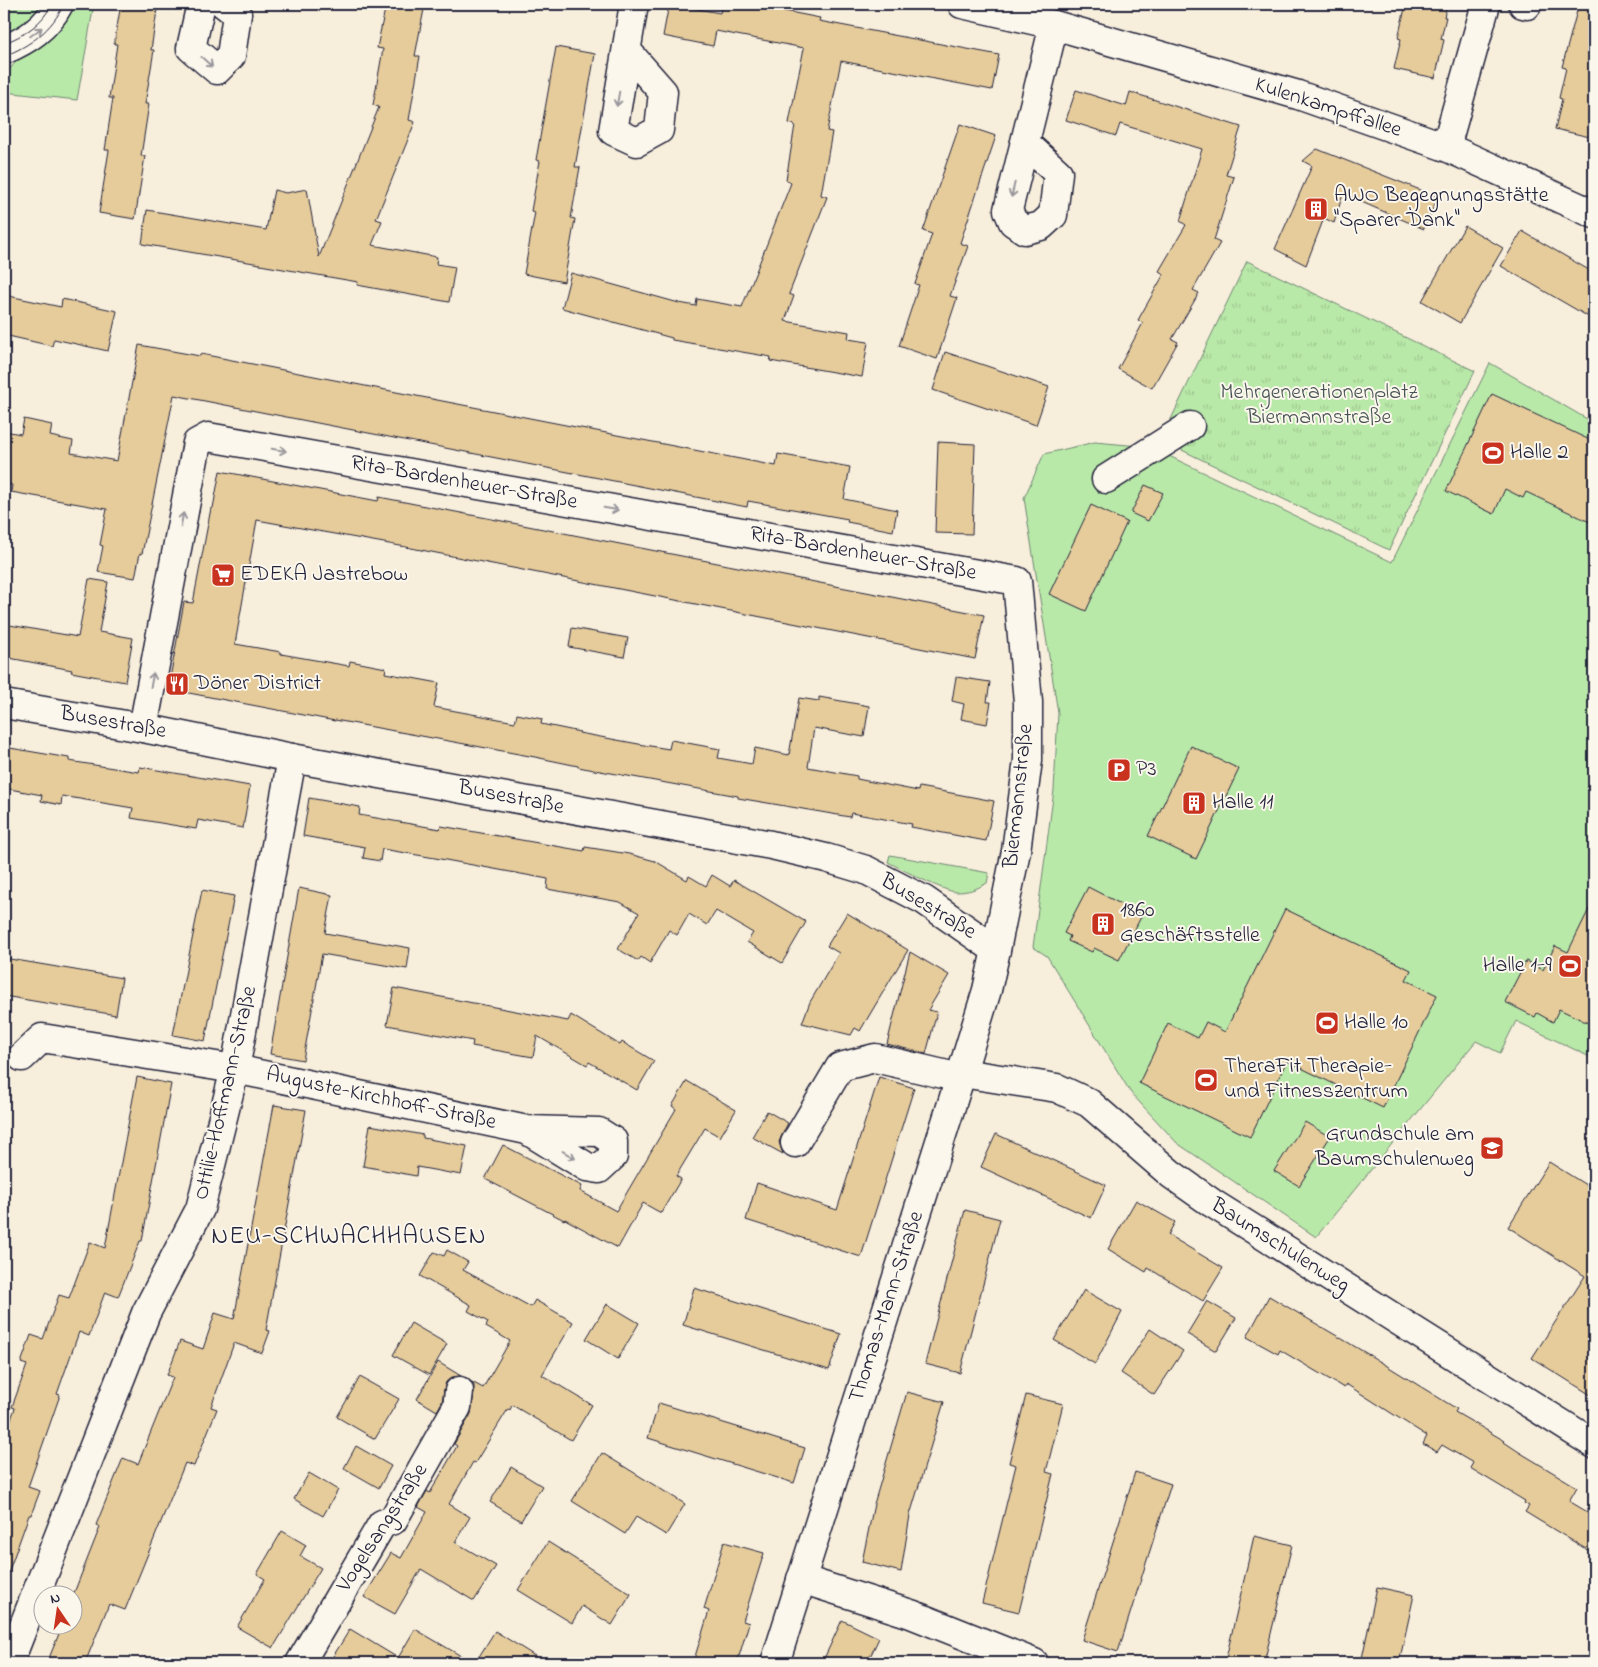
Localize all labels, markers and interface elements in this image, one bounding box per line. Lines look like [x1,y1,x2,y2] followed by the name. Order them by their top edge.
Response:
[29,26,42,37] one-way arrow
[201,56,214,68] one-way arrow
[1250,69,1406,147] street label: Kulenkampffallee
[613,91,623,107] one-way arrow
[1334,180,1549,237] place label: AWO Begegnungsstätte "Sparer Dank"
[1008,182,1017,198] one-way arrow
[1303,196,1329,222] building icon: AWO Begegnungsstätte "Sparer Dank"
[1220,377,1419,434] park label: Mehrgenerationenplatz Biermannstraße
[1510,437,1568,469] place label: Halle 2
[1480,440,1506,466] sports icon: Halle 2
[270,445,286,455] one-way arrow
[348,447,580,519] street label: Rita-Bardenheuer-Straße
[602,505,618,514] one-way arrow
[178,513,188,529] one-way arrow
[747,518,979,590] street label: Rita-Bardenheuer-Straße
[240,559,408,591] place label: EDEKA Jastrebow
[210,562,236,588] supermarket icon: EDEKA Jastrebow
[193,668,322,700] place label: Döner District
[164,671,190,697] restaurant icon: Döner District
[147,672,157,688] one-way arrow
[57,698,169,748] street label: Busestraße
[995,722,1042,871] street label: Biermannstraße
[1136,754,1157,786] place label: P3
[1106,757,1132,783] parking icon: P3
[454,772,567,824] street label: Busestraße
[1212,787,1273,819] place label: Halle 11
[1181,790,1207,816] building icon: Halle 11
[873,865,982,948] street label: Busestraße
[1120,895,1260,952] place label: 1860 Geschäftsstelle
[1090,911,1116,937] building icon: 1860 Geschäftsstelle
[1483,950,1552,982] place label: Halle 1-9
[1557,953,1583,979] sports icon: Halle 1-9
[186,983,266,1203] street label: Ottilie-Hoffmann-Straße
[1344,1007,1408,1039] place label: Halle 10
[1314,1010,1340,1036] sports icon: Halle 10
[1224,1051,1408,1108] place label: TheraFit Therapie- und Fitnesszentrum
[263,1059,499,1140] street label: Auguste-Kirchhoff-Straße
[1193,1067,1219,1093] sports icon: TheraFit Therapie- und Fitnesszentrum
[1314,1119,1474,1177] place label: Grundschule am Baumschulenweg
[1479,1135,1505,1161] school or university icon: Grundschule am Baumschulenweg
[561,1151,575,1161] one-way arrow
[1203,1190,1356,1303] street label: Baumschulenweg
[841,1207,933,1407] street label: Thomas-Mann-Straße
[211,1219,487,1255] district label: NEU-SCHWACHHAUSEN
[329,1457,438,1600] street label: Vogelsangstraße
[32,1584,82,1634] north arrow
[48,1588,62,1610] text: N

